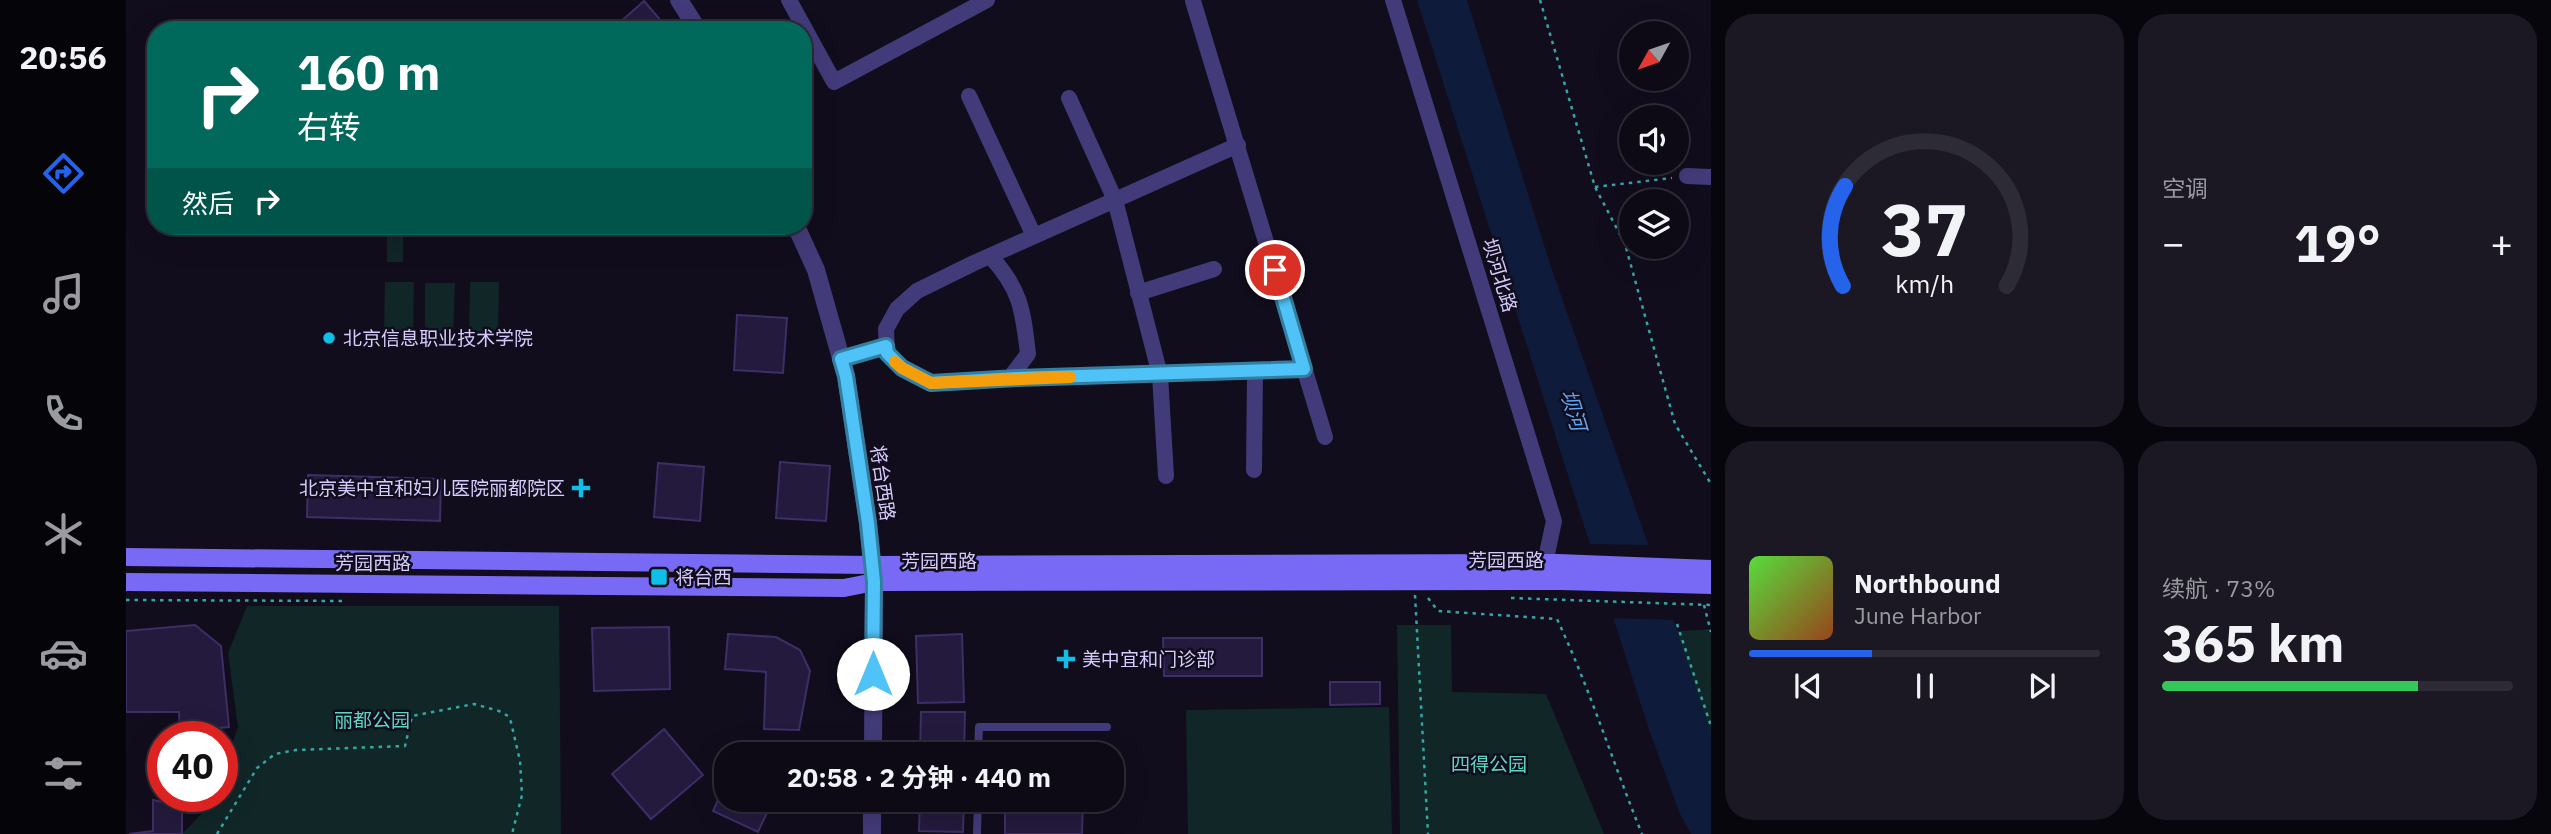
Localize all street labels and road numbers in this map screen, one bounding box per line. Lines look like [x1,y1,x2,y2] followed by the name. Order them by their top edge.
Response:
[1477,235,1523,315] street label: 坝河北路
[866,444,900,522] street label: 将台西路
[1468,548,1544,572] street label: 芳园西路
[901,549,977,573] street label: 芳园西路
[335,551,411,575] street label: 芳园西路

